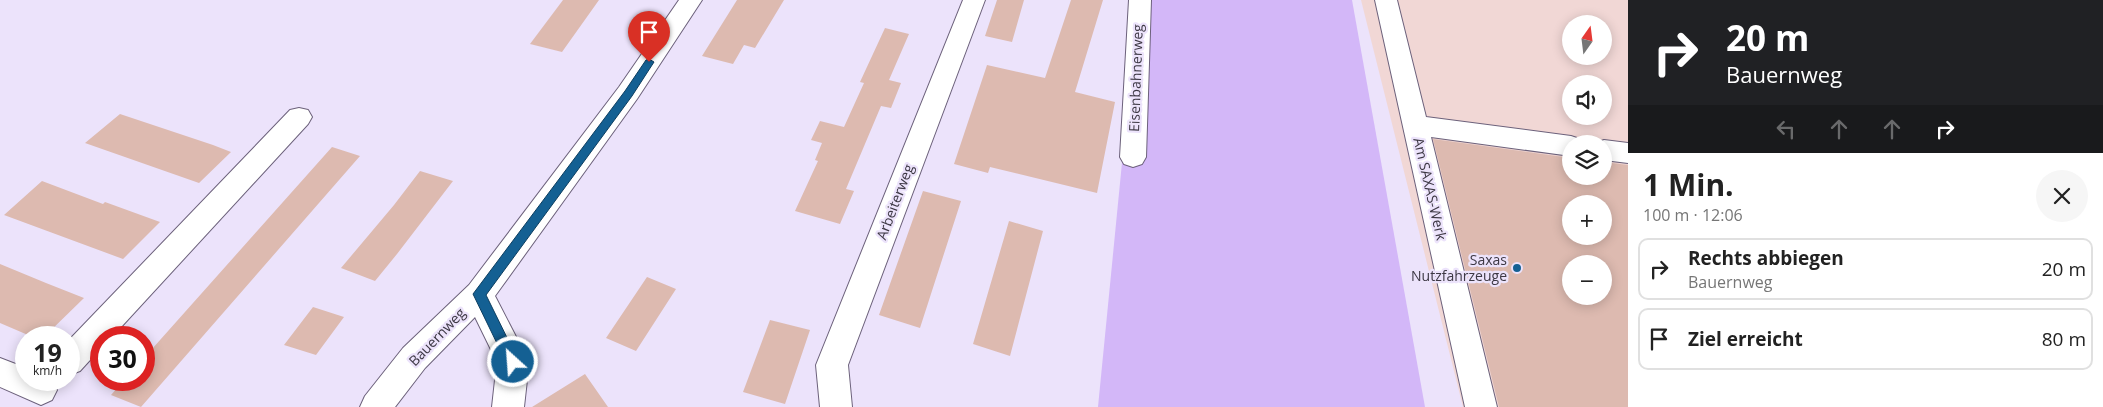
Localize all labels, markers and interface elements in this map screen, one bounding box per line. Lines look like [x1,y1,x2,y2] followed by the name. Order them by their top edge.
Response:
[628,11,670,62] pin
[1726,14,1809,61] text: 20 m
[1562,15,1612,65] north arrow
[1562,15,1612,305] map controls
[635,18,663,46] icon: arrive
[1643,20,1708,85] icon: right
[1124,23,1147,132] street label: Eisenbahnerweg
[1726,59,1842,89] text: Bauernweg
[1562,75,1612,125] button: sound
[1772,115,1800,143] icon: left
[1825,115,1853,143] icon: ahead
[1878,115,1906,143] icon: ahead
[1931,115,1959,143] icon: right
[1562,135,1612,185] button: layers
[1409,136,1452,243] street label: Am SAXAS-Werk
[871,161,918,242] street label: Arbeiterweg
[1643,164,1734,205] text: 1 Min.
[2036,170,2088,222] button: close
[1562,195,1612,245] button: +
[1643,204,1743,226] text: 100 m · 12:06
[1688,245,1844,271] text: Rechts abbiegen
[1411,250,1507,285] place label: Saxas Nutzfahrzeuge
[1562,255,1612,305] button: −
[1645,255,1673,283] icon: right
[2042,256,2086,282] text: 20 m
[1511,262,1523,274] marker: Saxas Nutzfahrzeuge
[1688,271,1772,293] text: Bauernweg
[404,303,469,370] street label: Bauernweg
[1645,325,1673,353] icon: arrive
[90,326,155,391] speed limit sign: 30
[1688,326,1803,352] text: Ziel erreicht
[2042,326,2086,352] text: 80 m
[33,335,62,369] text: 19
[486,335,538,387] position arrow
[33,362,62,379] text: km/h

